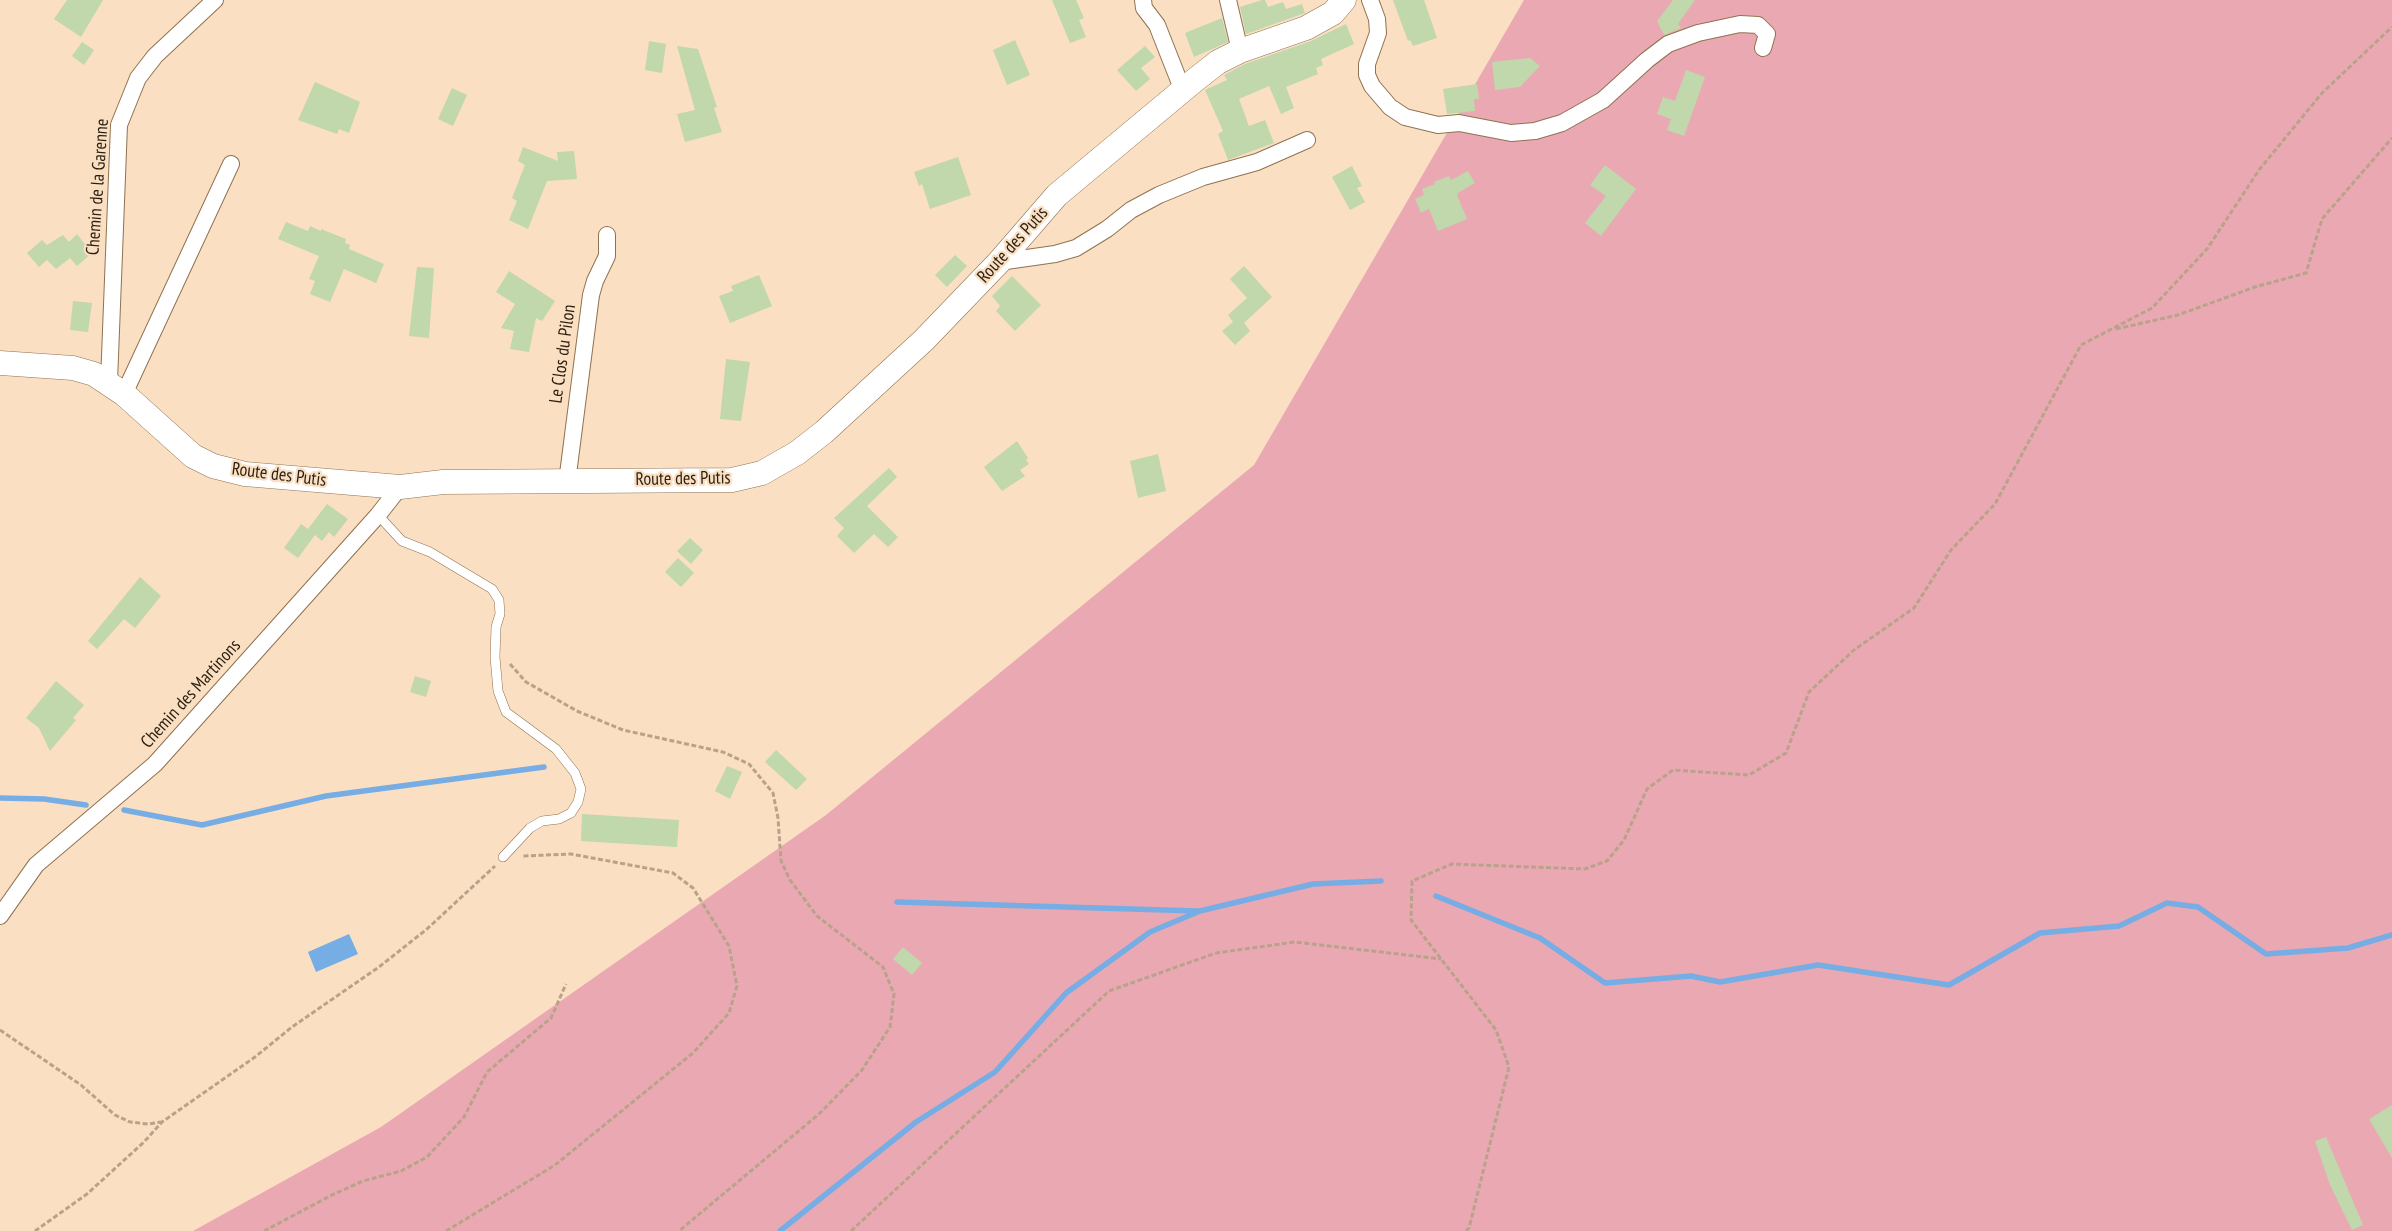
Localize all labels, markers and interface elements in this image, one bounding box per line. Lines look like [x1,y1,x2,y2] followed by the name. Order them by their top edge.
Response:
[82,118,114,256] street label: Chemin de la Garenne
[973,202,1053,288] street label: Route des Putis
[545,303,581,405] street label: Le Clos du Pilon
[230,458,328,492] street label: Route des Putis
[635,467,731,491] street label: Route des Putis
[137,635,245,753] street label: Chemin des Martinons

